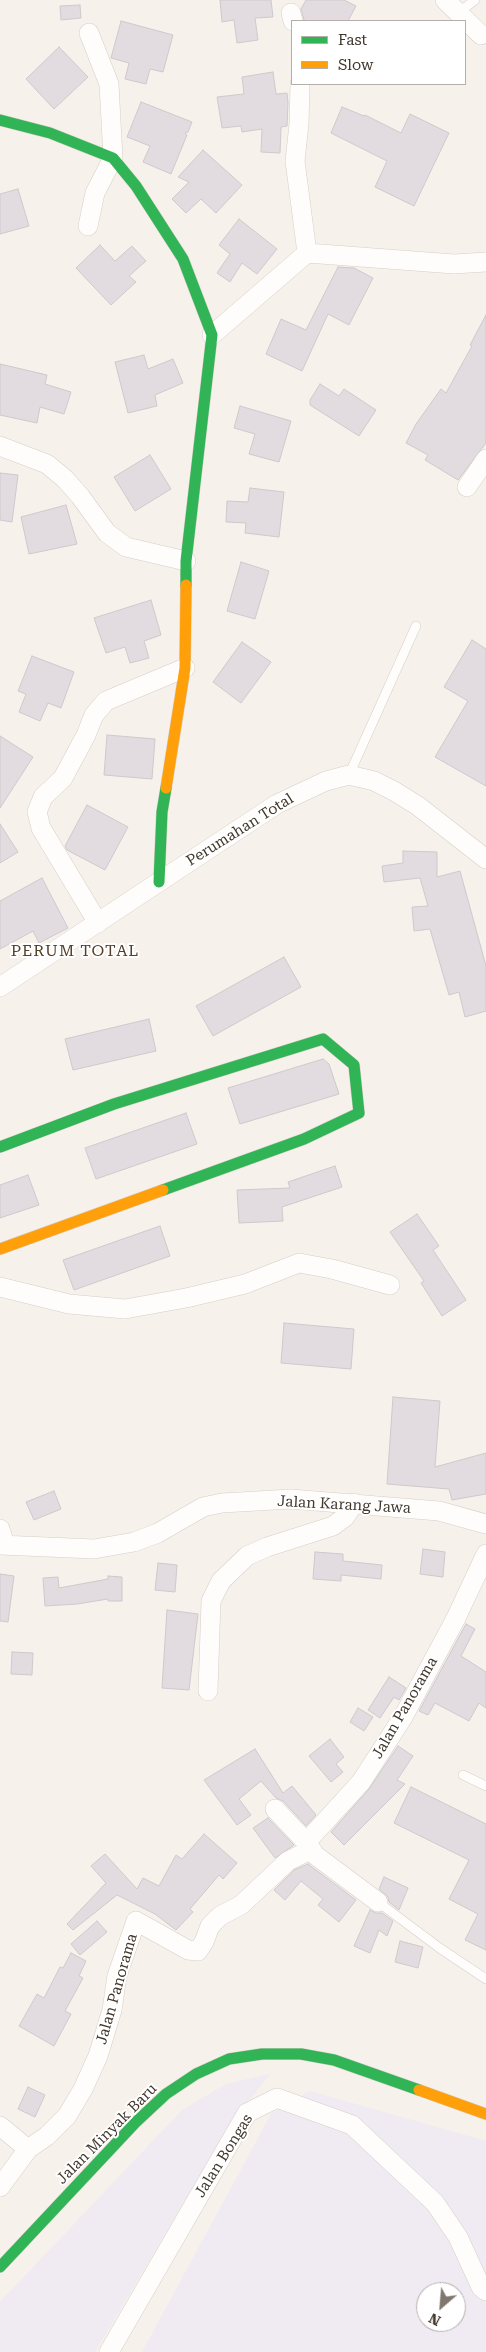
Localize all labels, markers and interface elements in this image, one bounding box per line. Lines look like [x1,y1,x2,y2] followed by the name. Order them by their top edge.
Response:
[291,20,466,85] legend
[338,31,367,49] text: Fast
[338,56,373,74] text: Slow
[183,790,297,870] street label: Perumahan Total
[9,941,141,961] district label: PERUM TOTAL
[277,1493,411,1517] street label: Jalan Karang Jawa
[369,1654,441,1762] street label: Jalan Panorama
[93,1931,141,2047] street label: Jalan Panorama
[53,2080,161,2188] street label: Jalan Minyak Baru
[191,2111,257,2201] street label: Jalan Bongas
[416,2282,466,2332] north arrow
[426,2310,443,2329] text: N

